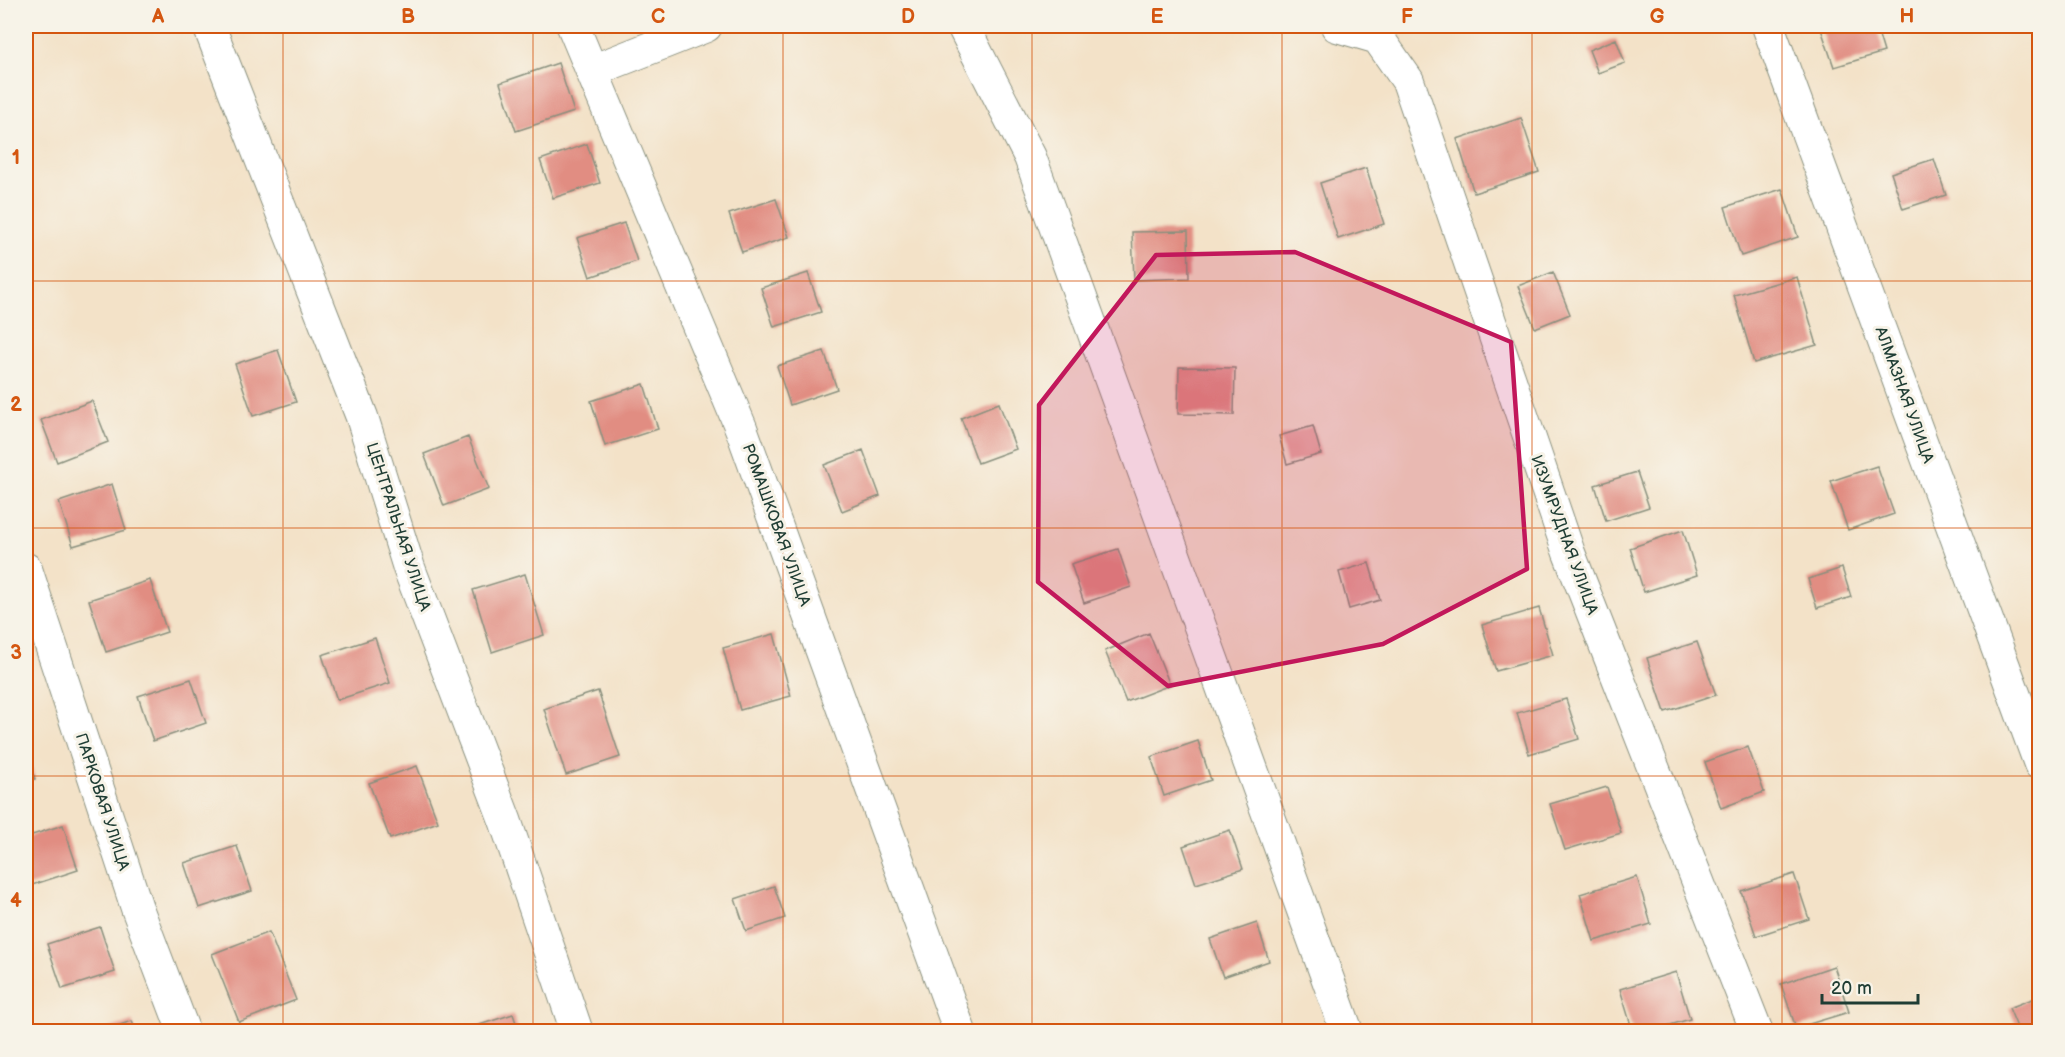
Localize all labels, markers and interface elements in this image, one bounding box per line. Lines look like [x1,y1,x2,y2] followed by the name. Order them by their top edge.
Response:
[151,5,165,29] text: A
[401,5,415,29] text: B
[651,5,665,29] text: C
[901,5,915,29] text: D
[1151,5,1164,29] text: E
[1401,5,1413,29] text: F
[1650,5,1665,29] text: G
[1900,5,1914,29] text: H
[12,146,20,170] text: 1
[1870,323,1938,466] street label: АЛМАЗНАЯ УЛИЦА
[10,393,22,417] text: 2
[362,440,434,614] street label: ЦЕНТРАЛЬНАЯ УЛИЦА
[738,441,814,609] street label: РОМАШКОВАЯ УЛИЦА
[1526,453,1602,618] street label: ИЗУМРУДНАЯ УЛИЦА
[10,641,22,665] text: 3
[71,731,133,873] street label: ПАРКОВАЯ УЛИЦА
[10,889,22,913] text: 4
[1822,967,1918,1005] scale bar
[1831,978,1872,999] text: 20 m

